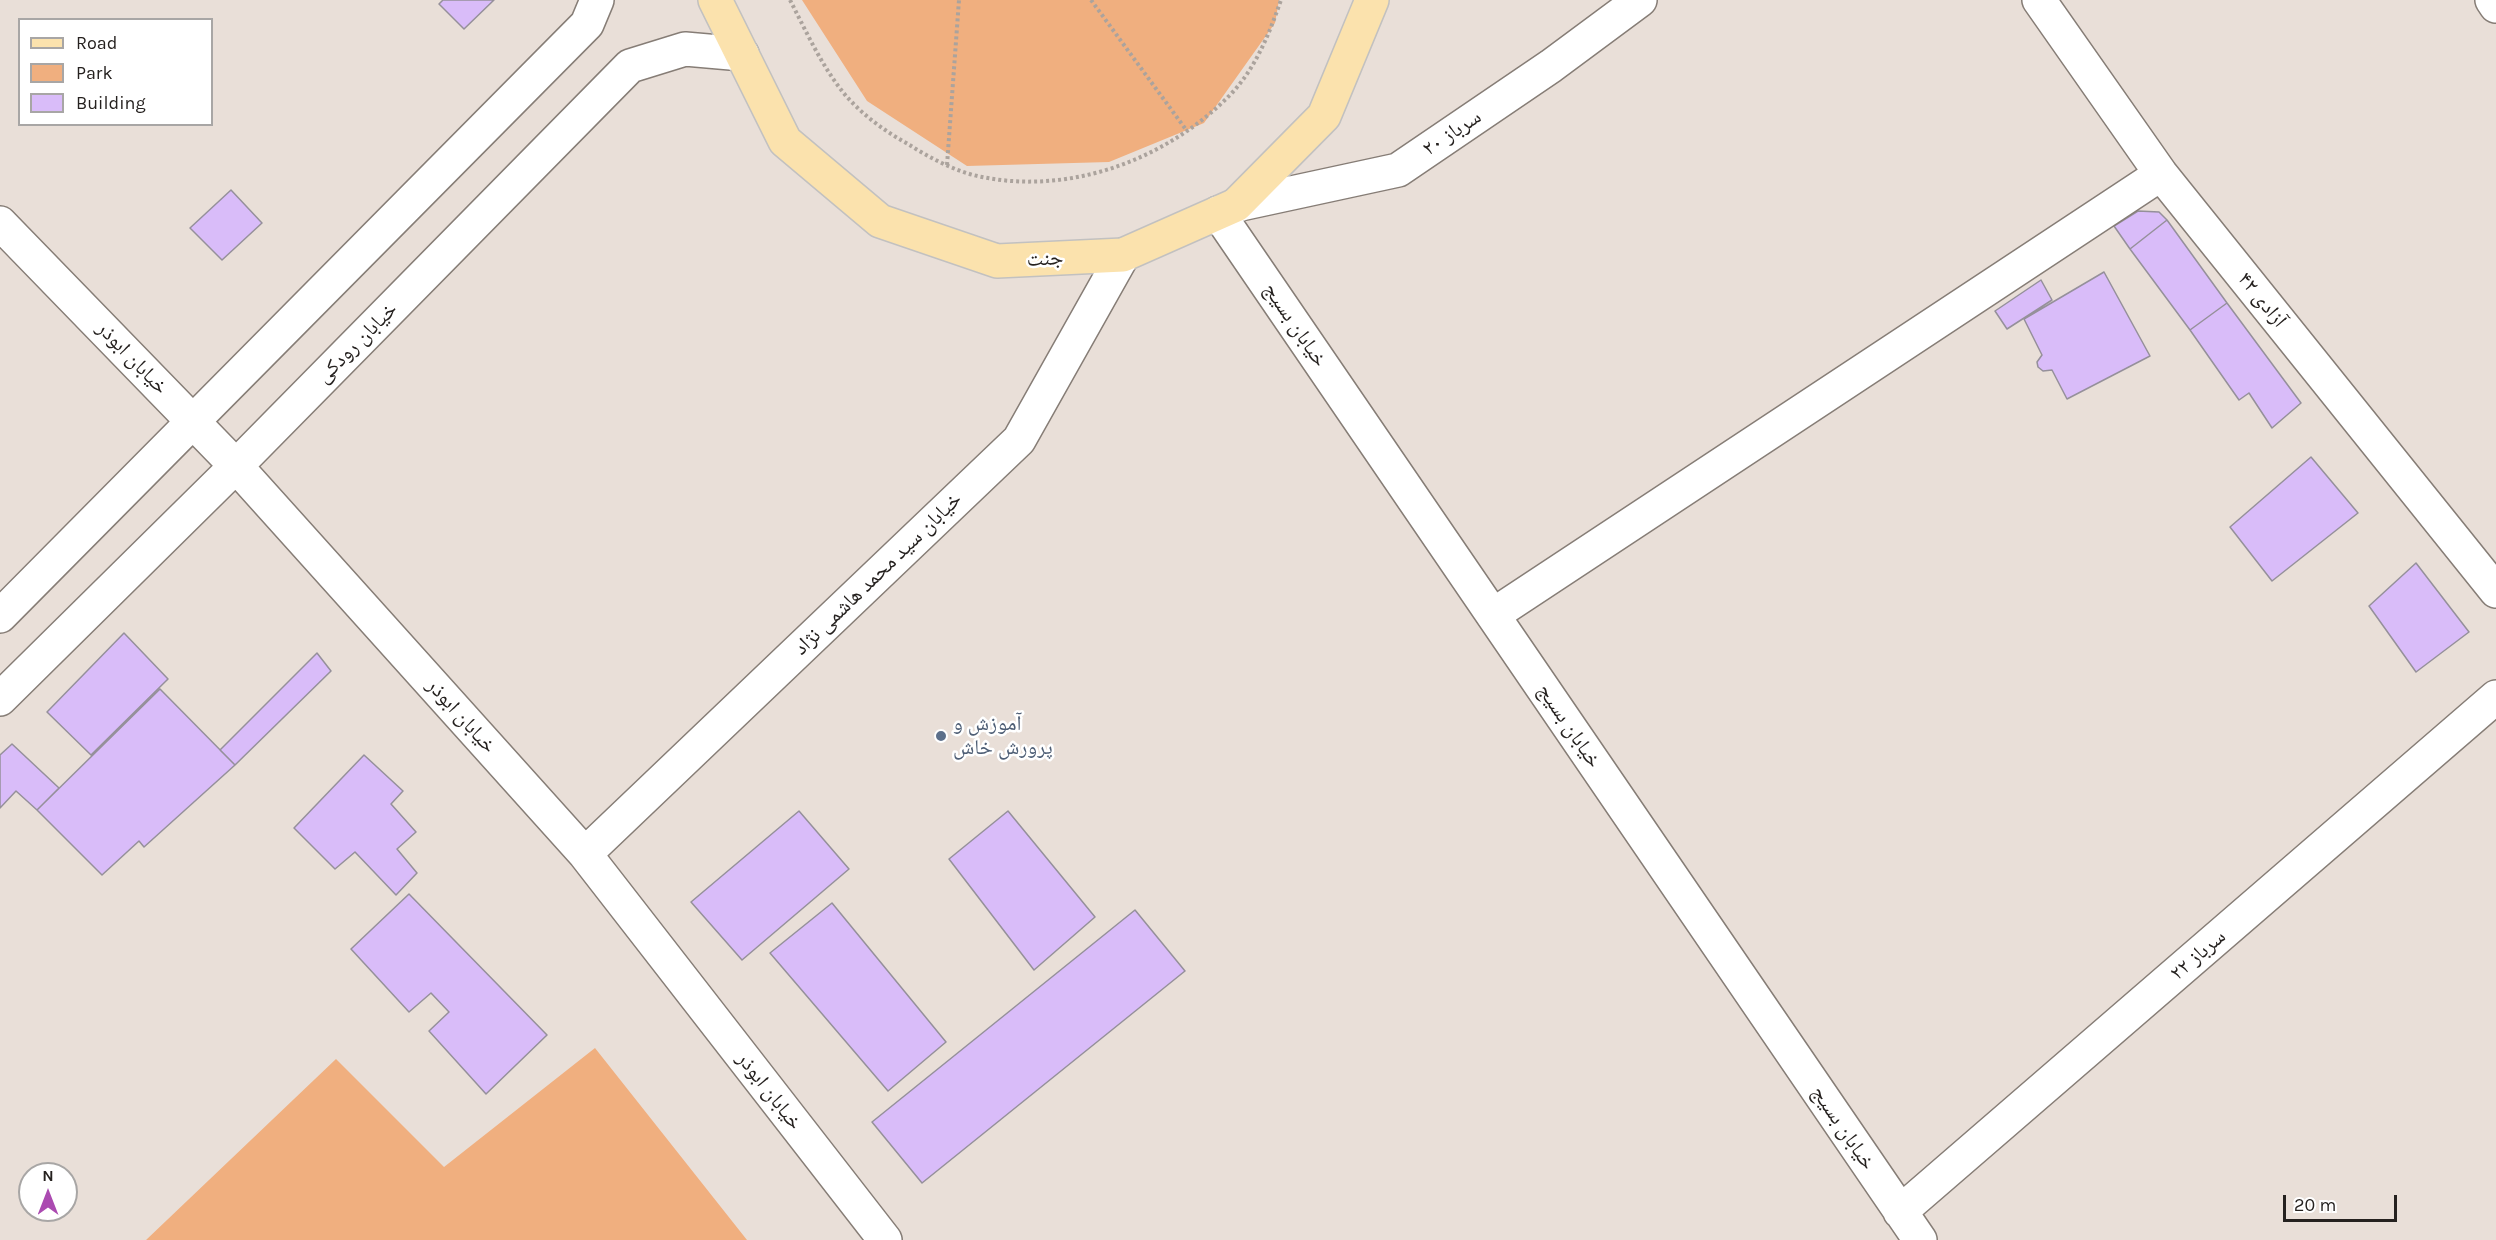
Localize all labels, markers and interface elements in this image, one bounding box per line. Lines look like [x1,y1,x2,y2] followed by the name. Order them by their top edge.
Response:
[18,18,213,126] legend
[76,32,117,54] text: Road
[76,62,113,84] text: Park
[76,92,146,114] text: Building
[1418,104,1486,162] street label: سرباز ۲۰
[1026,245,1064,273] street label: جنت
[2232,267,2292,333] street label: آزادی ۴۲
[1258,278,1332,372] street label: خیابان بسیج
[311,297,403,389] street label: خیابان رودکی
[91,316,173,400] street label: خیابان ابوذر
[789,487,967,661] street label: خیابان سید محمد هاشمی نژاد
[421,673,501,759] street label: خیابان ابوذر
[1532,679,1606,773] street label: خیابان بسیج
[953,711,1053,761] place label: آموزش و پرورش خاش
[934,729,948,743] marker: آموزش و پرورش خاش
[2165,924,2231,986] street label: سرباز ۲۲
[731,1047,807,1135] street label: خیابان ابوذر
[1806,1081,1880,1175] street label: خیابان بسیج
[18,1162,78,1222] north arrow
[42,1166,54,1185] text: N
[2286,1183,2400,1221] scale bar
[2294,1194,2336,1216] text: 20 m

